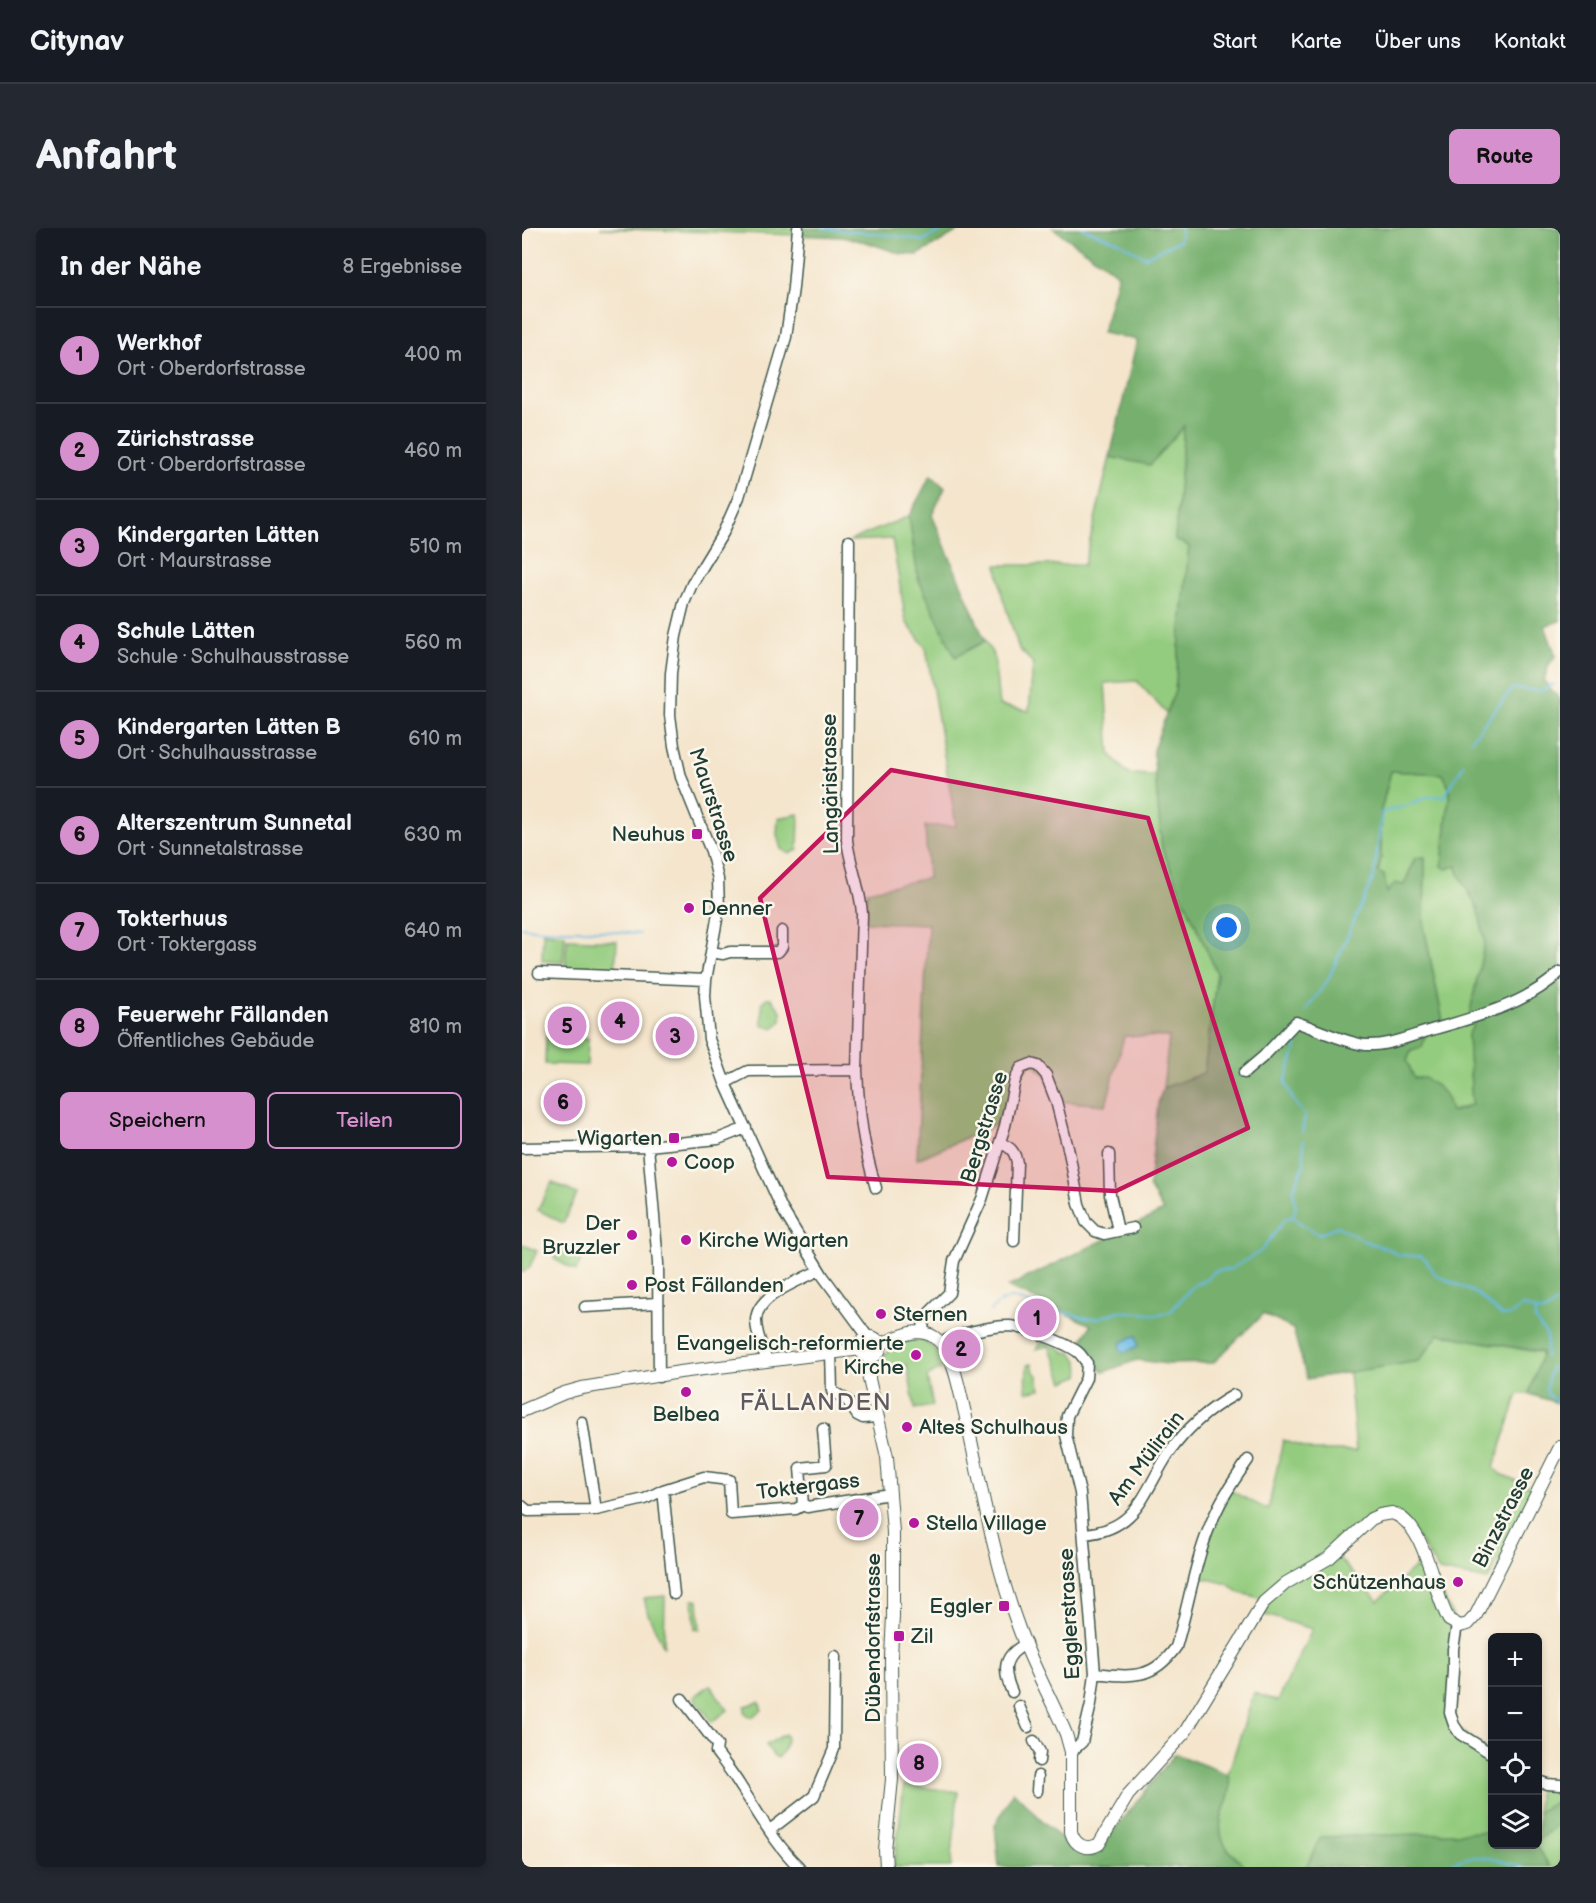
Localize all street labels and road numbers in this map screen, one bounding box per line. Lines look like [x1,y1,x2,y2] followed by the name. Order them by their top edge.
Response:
[817,713,844,855] street label: Langäristrasse
[683,745,744,865] street label: Maurstrasse
[956,1068,1013,1186] street label: Bergstrasse
[1103,1406,1190,1510] street label: Am Mülirain
[1467,1462,1540,1572] street label: Binzstrasse
[755,1468,861,1505] street label: Toktergass
[1054,1547,1085,1680] street label: Egglerstrasse
[861,1553,886,1723] street label: Dübendorfstrasse

